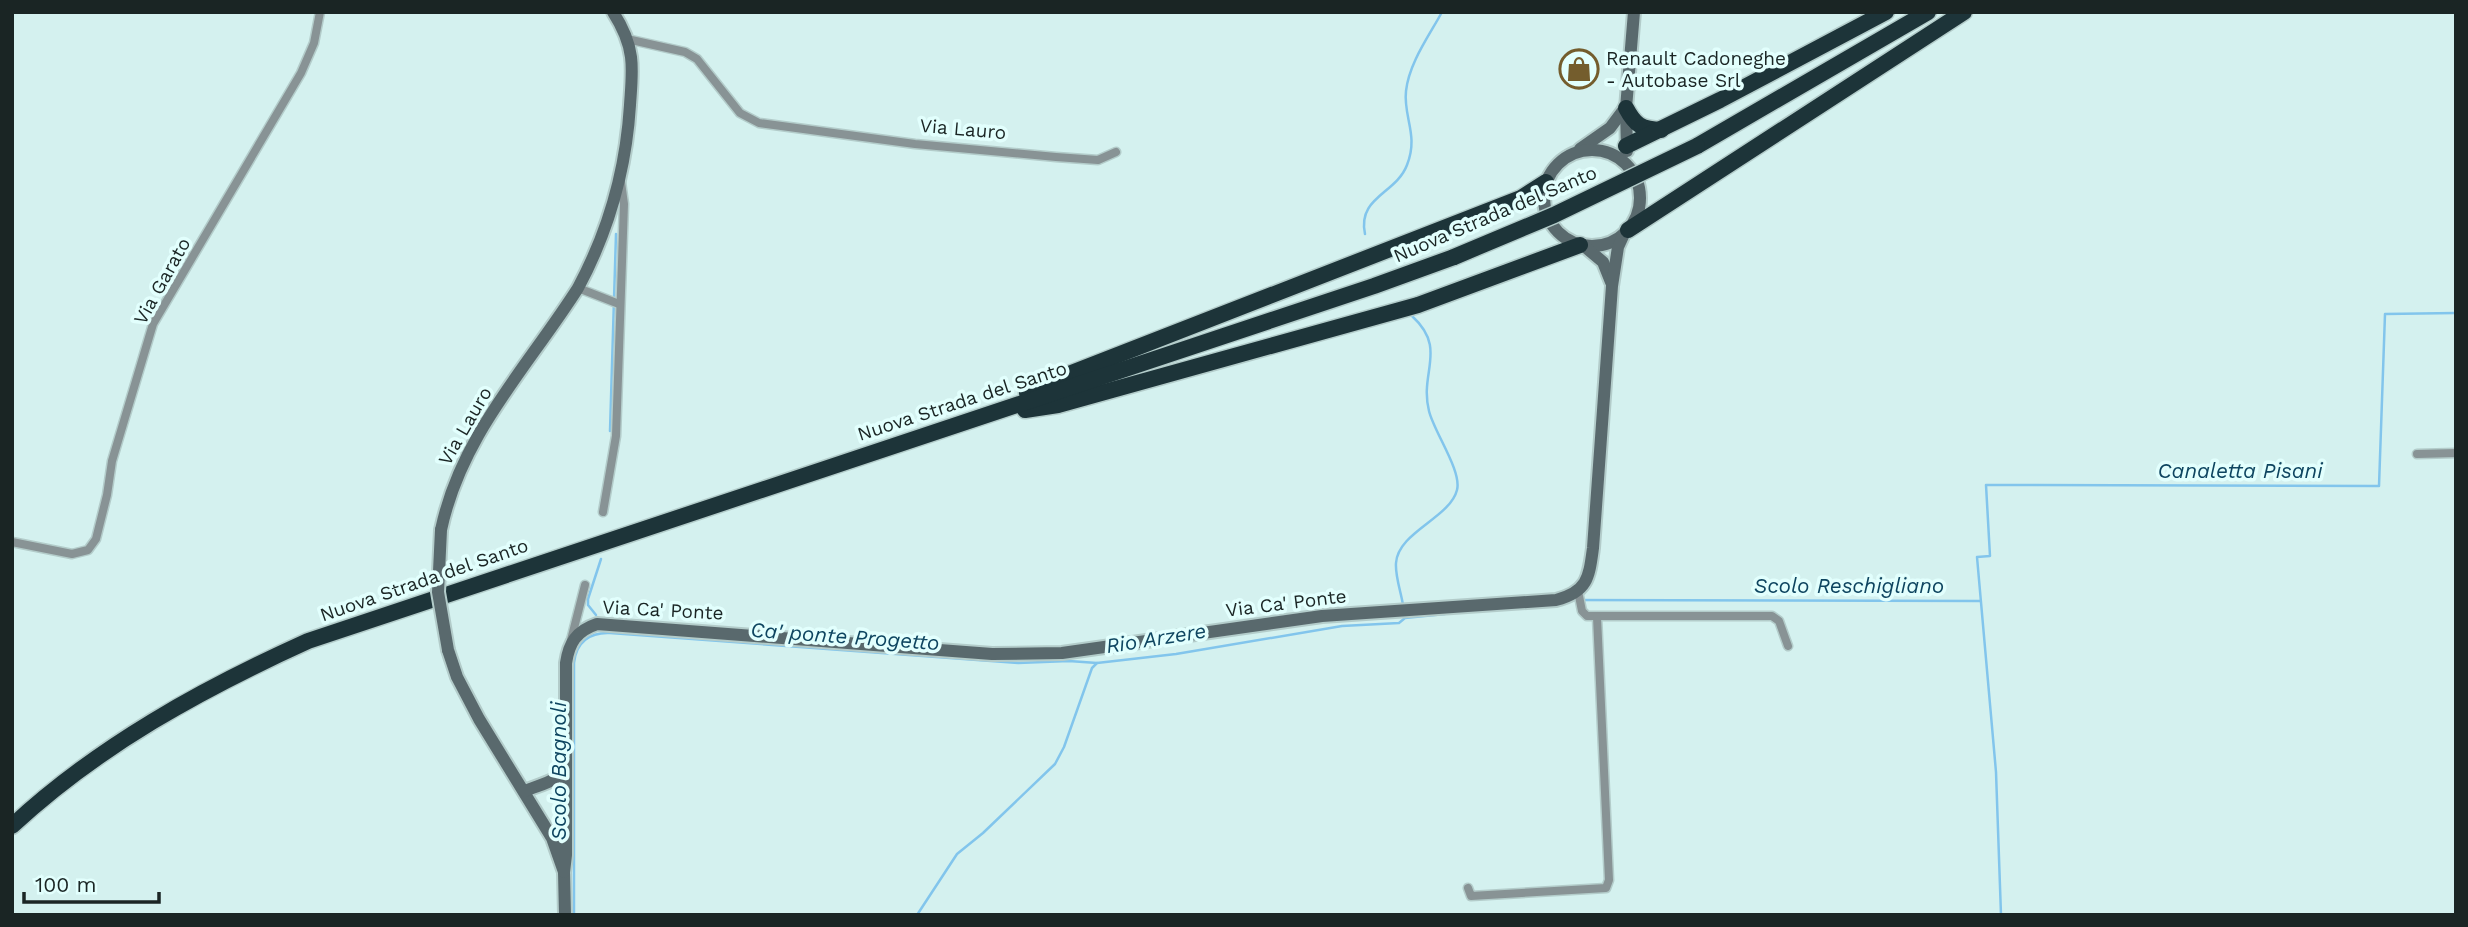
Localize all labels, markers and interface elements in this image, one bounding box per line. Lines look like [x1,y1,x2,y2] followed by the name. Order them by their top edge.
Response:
[1606,47,1786,92] place label: Renault Cadoneghe - Autobase Srl
[1558,48,1600,90] shop icon: Renault Cadoneghe - Autobase Srl
[919,114,1007,144] street label: Via Lauro
[1390,161,1600,267] street label: Nuova Strada del Santo
[129,233,195,329] street label: Via Garato
[854,356,1070,446] street label: Nuova Strada del Santo
[433,383,497,469] street label: Via Lauro
[2157,458,2323,483] water label: Canaletta Pisani
[317,534,531,626] street label: Nuova Strada del Santo
[1754,573,1944,598] water label: Scolo Reschigliano
[1224,584,1348,622] street label: Via Ca' Ponte
[602,595,724,625] street label: Via Ca' Ponte
[750,617,940,655] water label: Ca' ponte Progetto
[1104,618,1208,658] water label: Rio Arzere
[546,701,571,840] water label: Scolo Bagnoli
[24,860,159,904] scale bar
[35,872,97,897] text: 100 m

